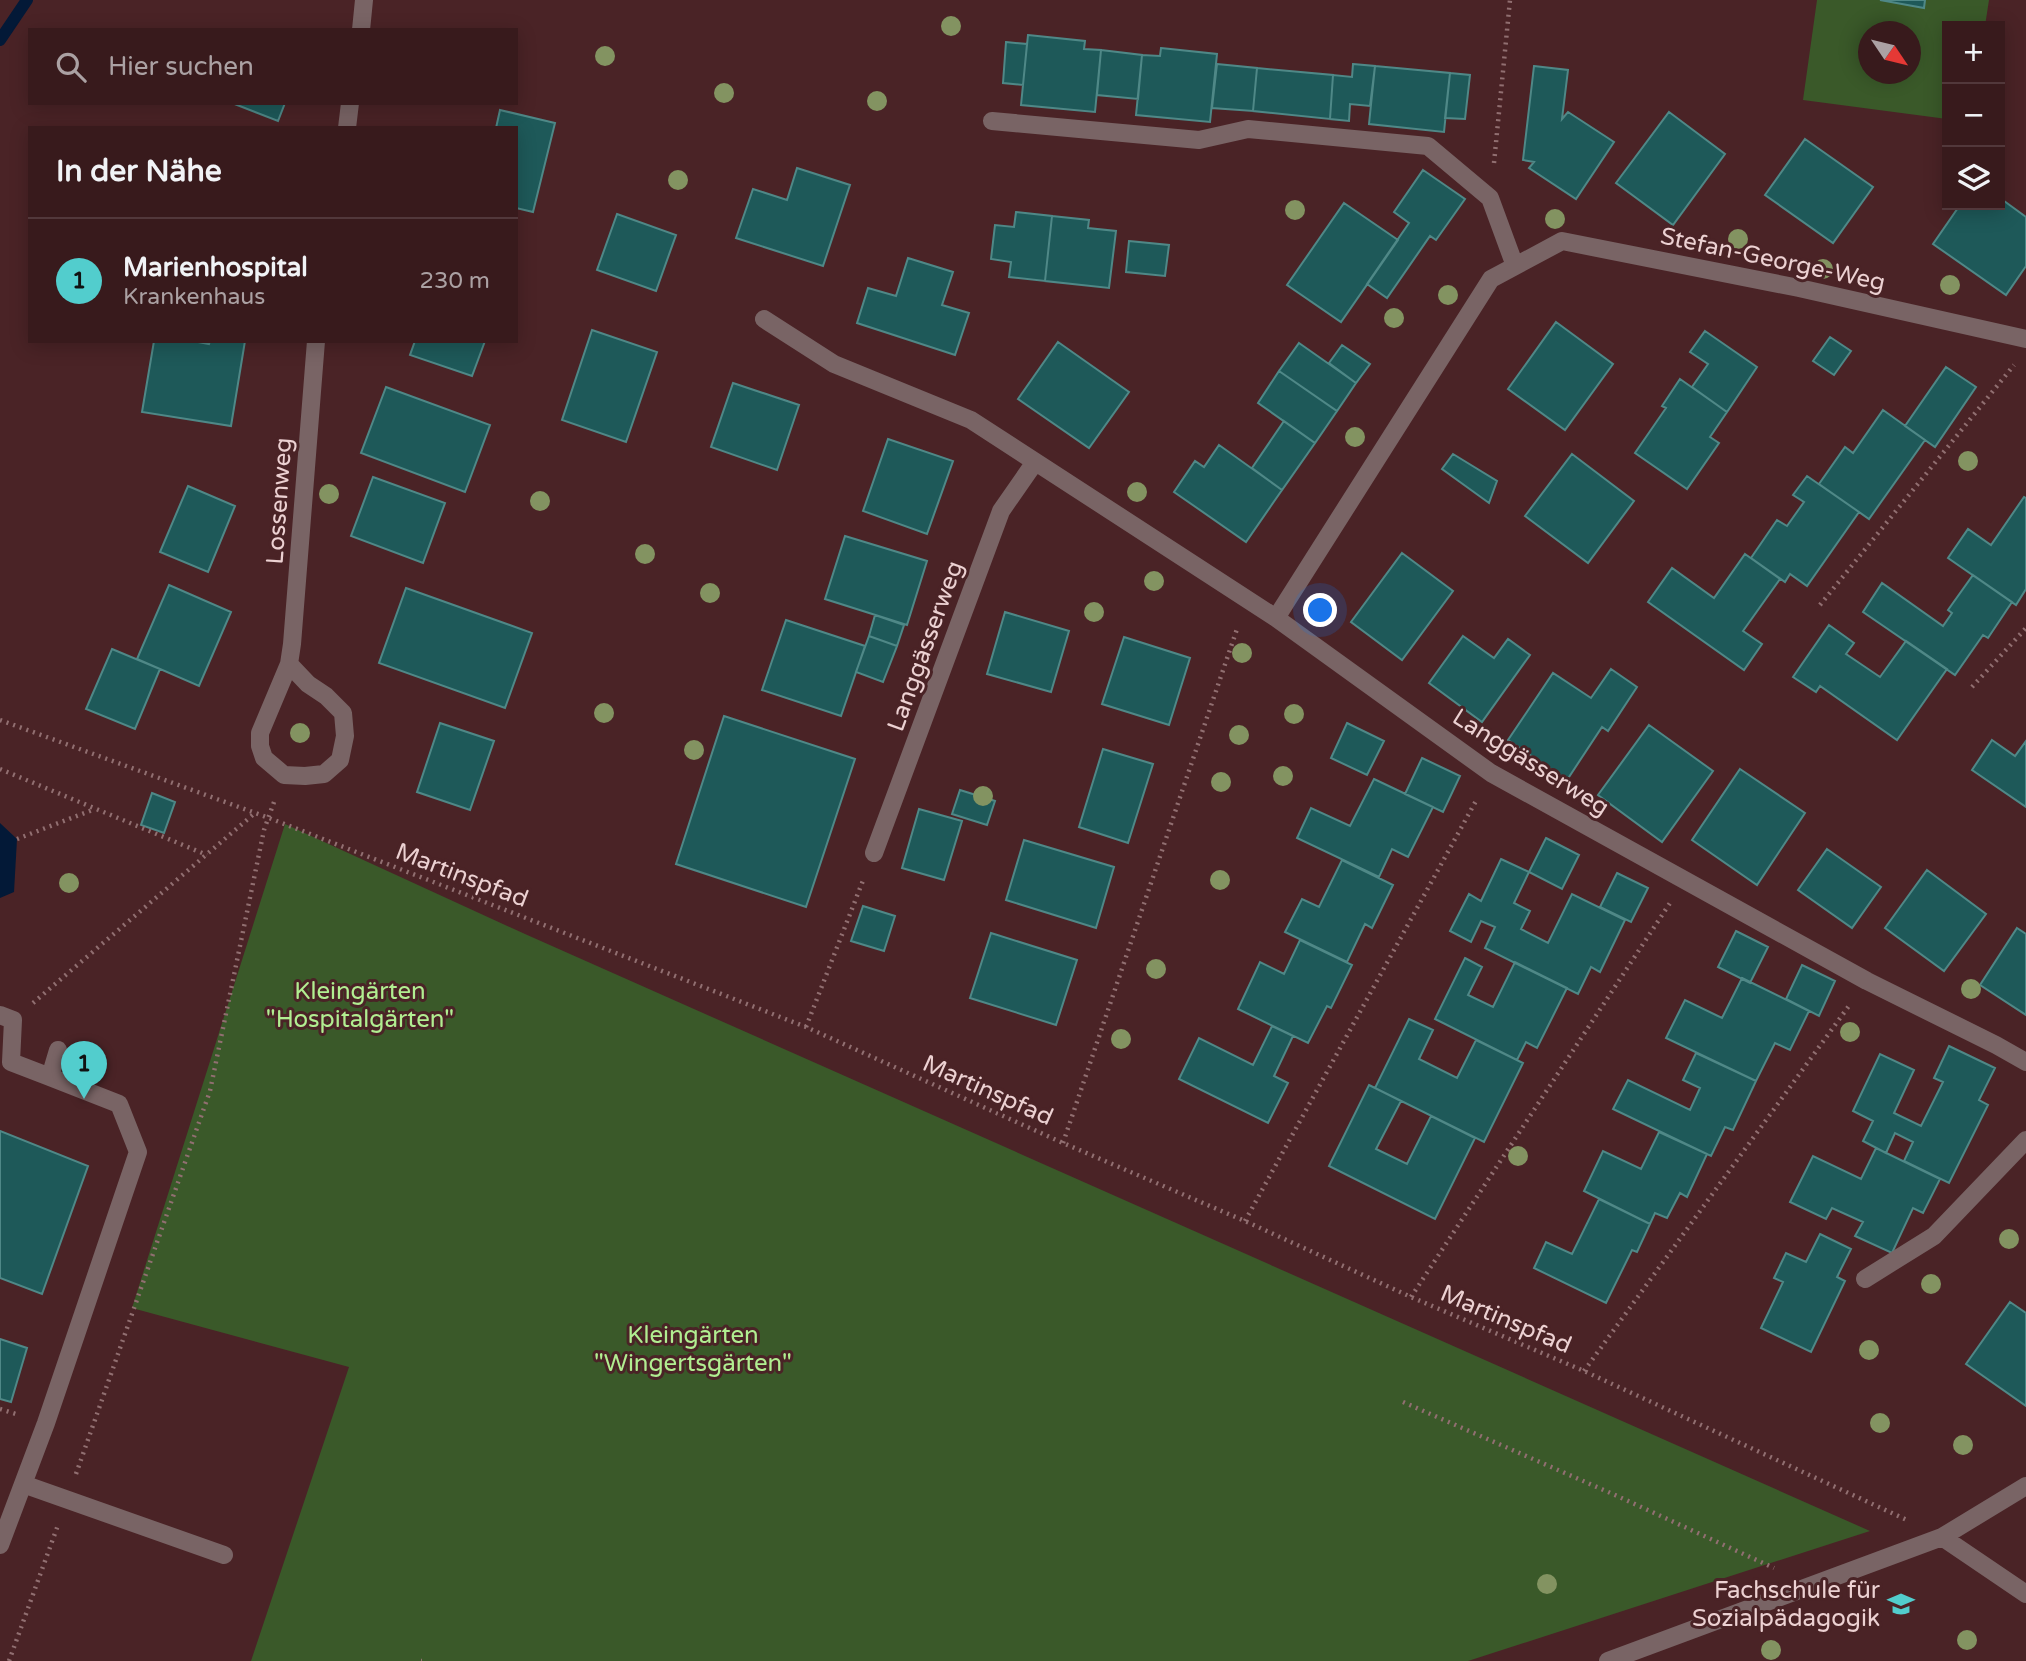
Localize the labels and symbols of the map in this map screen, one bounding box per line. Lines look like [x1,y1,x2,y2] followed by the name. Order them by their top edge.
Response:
[1858,21,1921,84] north arrow
[1658,221,1888,297] street label: Stefan-George-Weg
[261,437,298,565] street label: Lossenweg
[881,557,970,735] street label: Langgässerweg
[1303,593,1337,627] your location
[1447,703,1614,822] street label: Langgässerweg
[391,837,532,914] street label: Martinspfad
[266,977,454,1034] park label: Kleingärten "Hospitalgärten"
[61,1041,107,1099] pin: 1
[918,1049,1057,1132] street label: Martinspfad
[1436,1279,1576,1360] street label: Martinspfad
[594,1321,792,1378] park label: Kleingärten "Wingertsgärten"
[1692,1576,1881,1633] place label: Fachschule für Sozialpädagogik
[1886,1589,1916,1619] school or university icon: Fachschule für Sozialpädagogik

